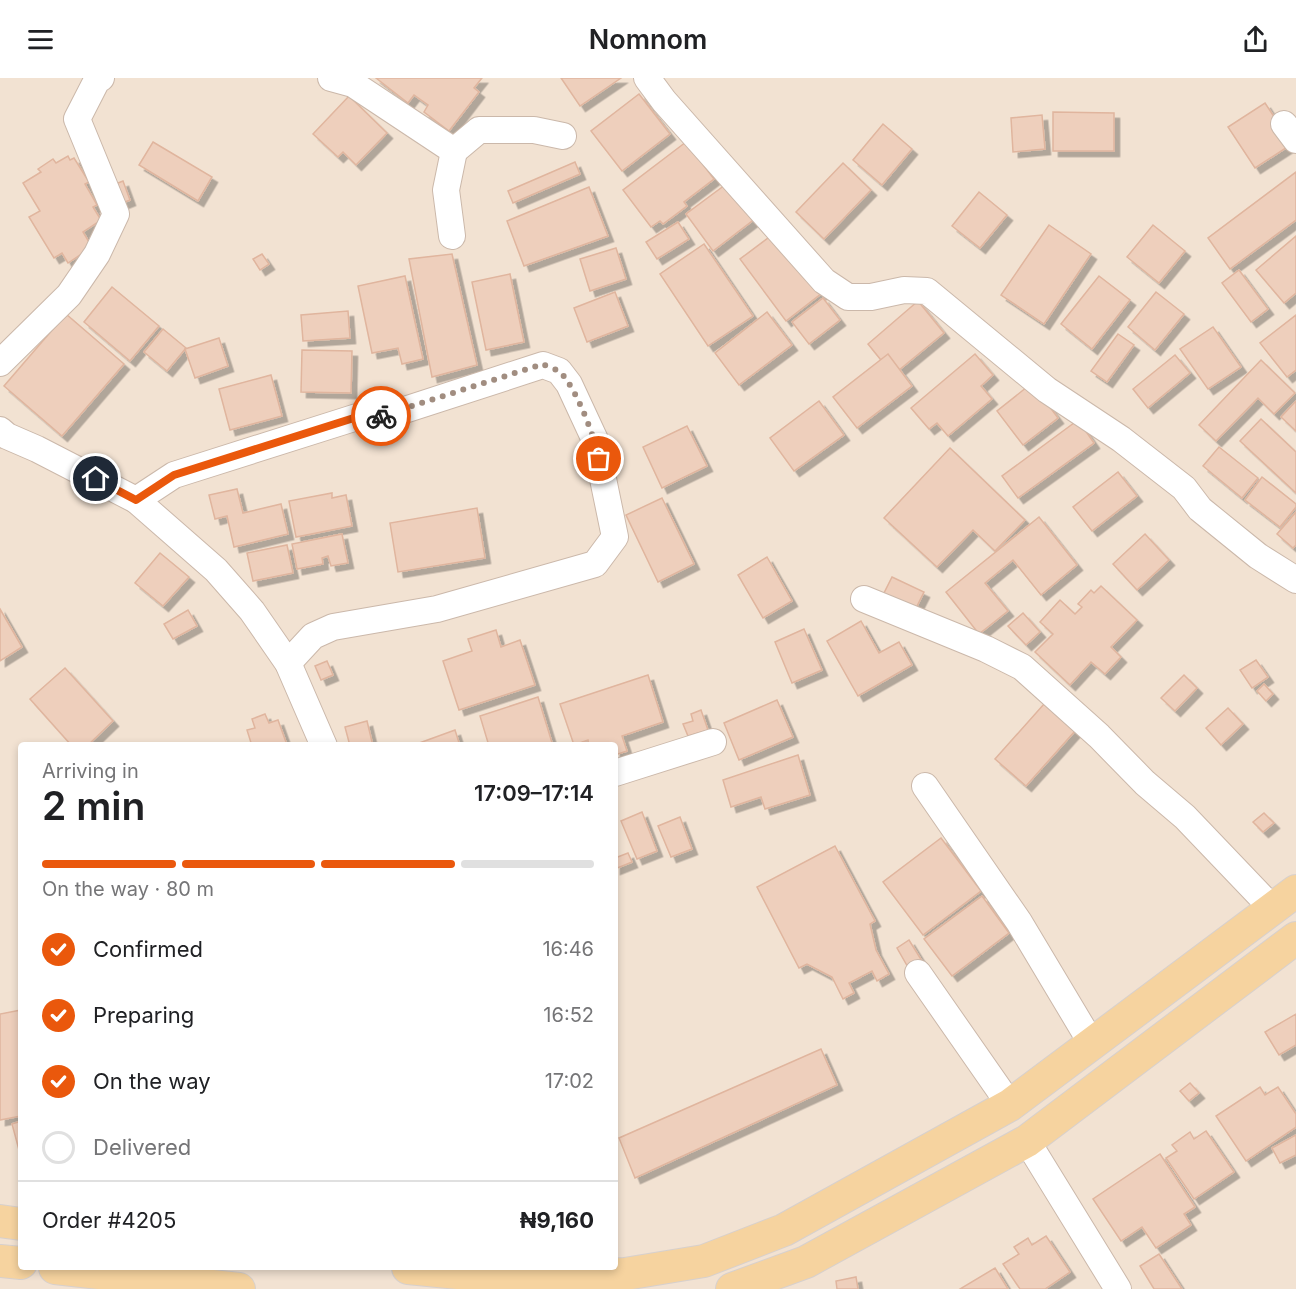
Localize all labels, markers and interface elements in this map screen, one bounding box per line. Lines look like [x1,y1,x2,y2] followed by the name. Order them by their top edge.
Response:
[24,23,57,56] icon: menu
[589,23,707,56] text: Nomnom
[1239,23,1272,56] icon: share
[351,386,411,446] courier
[365,400,398,433] icon: bike
[573,433,624,484] pin
[582,442,615,475] icon: bag
[70,453,121,504] pin
[79,462,112,495] icon: home
[42,759,139,783] text: Arriving in
[474,780,594,806] text: 17:09–17:14
[42,782,145,829] text: 2 min
[42,877,214,901] text: On the way · 80 m
[42,933,75,966] icon: check
[93,936,203,962] text: Confirmed
[542,937,594,961] text: 16:46
[42,999,75,1032] icon: check
[93,1002,194,1028] text: Preparing
[543,1003,594,1027] text: 16:52
[42,1065,75,1098] icon: check
[93,1068,211,1094] text: On the way
[545,1069,594,1093] text: 17:02
[93,1134,191,1160] text: Delivered
[42,1207,176,1233] text: Order #4205
[520,1207,594,1233] text: ₦9,160

